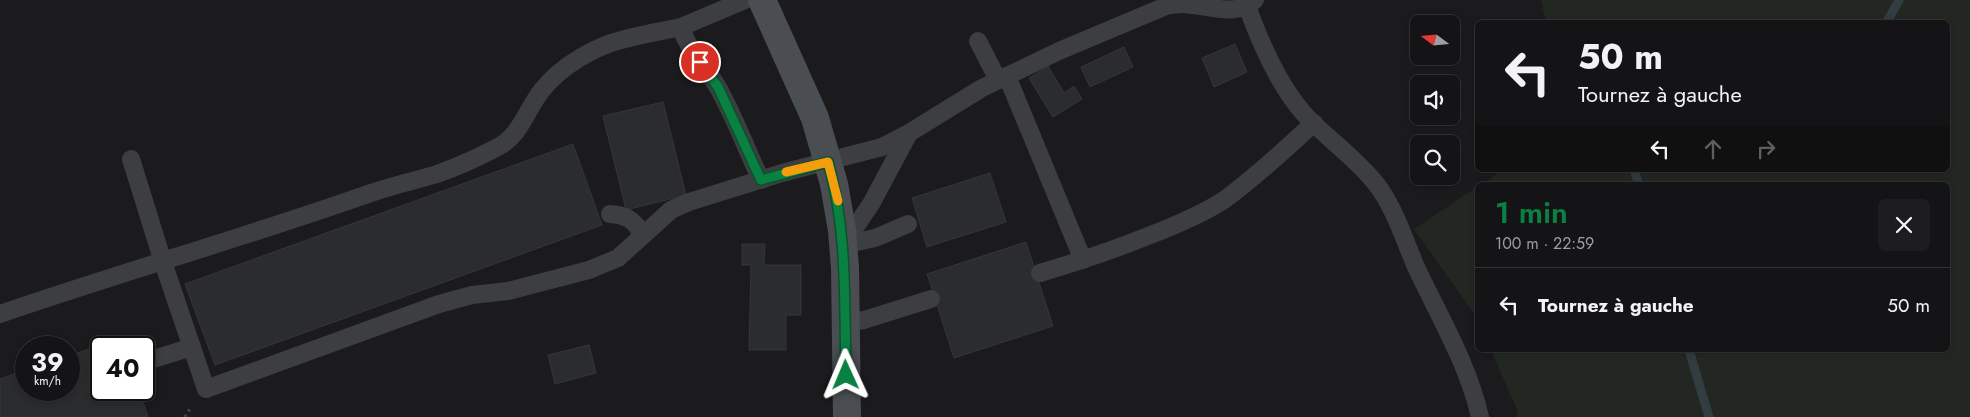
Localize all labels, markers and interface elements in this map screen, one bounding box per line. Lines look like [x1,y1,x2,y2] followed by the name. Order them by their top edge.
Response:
[1410,15,1460,65] north arrow
[1410,15,1460,185] map controls
[1578,32,1663,82] text: 50 m
[1495,40,1560,105] icon: left
[679,41,721,83] pin
[686,48,714,76] icon: arrive
[1410,75,1460,125] button: sound
[1578,78,1742,110] text: Tournez à gauche
[1410,135,1460,185] button: search
[1646,135,1674,163] icon: left
[1699,135,1727,163] icon: ahead
[1752,135,1780,163] icon: right
[1495,191,1568,234] text: 1 min
[1878,199,1930,251] button: close
[1495,232,1594,255] text: 100 m · 22:59
[1495,291,1523,319] icon: left
[1538,292,1694,319] text: Tournez à gauche
[1887,292,1930,319] text: 50 m
[90,336,155,401] speed limit sign: 40
[31,344,64,380] text: 39
[819,348,871,400] position arrow
[34,372,61,390] text: km/h

